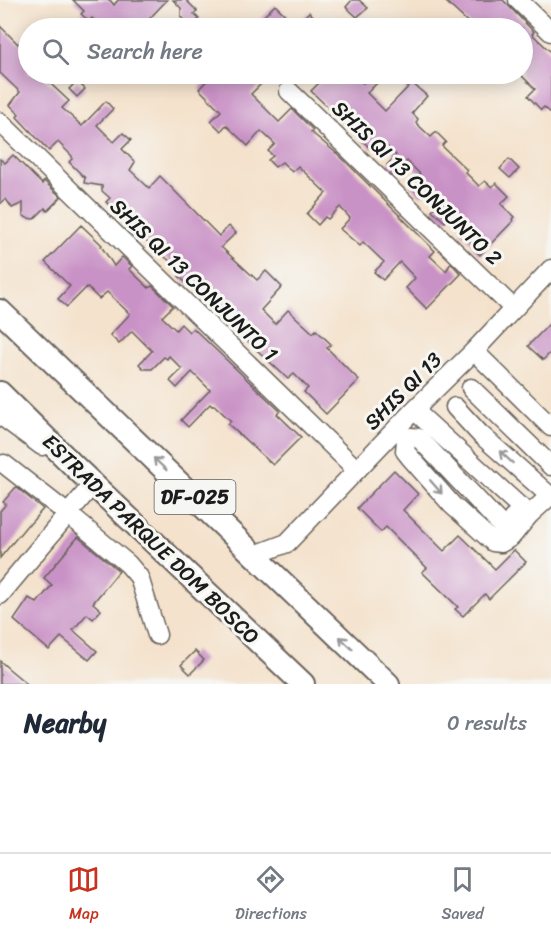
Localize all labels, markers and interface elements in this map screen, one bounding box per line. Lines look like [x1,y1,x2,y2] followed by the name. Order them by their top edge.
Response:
[18,18,533,84] search box
[87,32,203,71] text: Search here
[39,35,72,68] icon: search
[322,91,512,275] street label: SHIS QI 13 CONJUNTO 2
[101,189,287,371] street label: SHIS QI 13 CONJUNTO 1
[355,342,452,439] street label: SHIS QI 13
[33,424,269,654] street label: ESTRADA PARQUE DOM BOSCO
[499,450,514,464] one-way arrow
[153,457,168,472] one-way arrow
[429,479,443,494] one-way arrow
[154,480,236,514] road number: DF-025
[339,636,354,651] one-way arrow
[24,700,106,746] text: Nearby
[447,706,527,741] text: 0 results
[67,863,100,928] tab: Map
[235,863,307,928] tab: Directions
[441,863,484,928] tab: Saved

